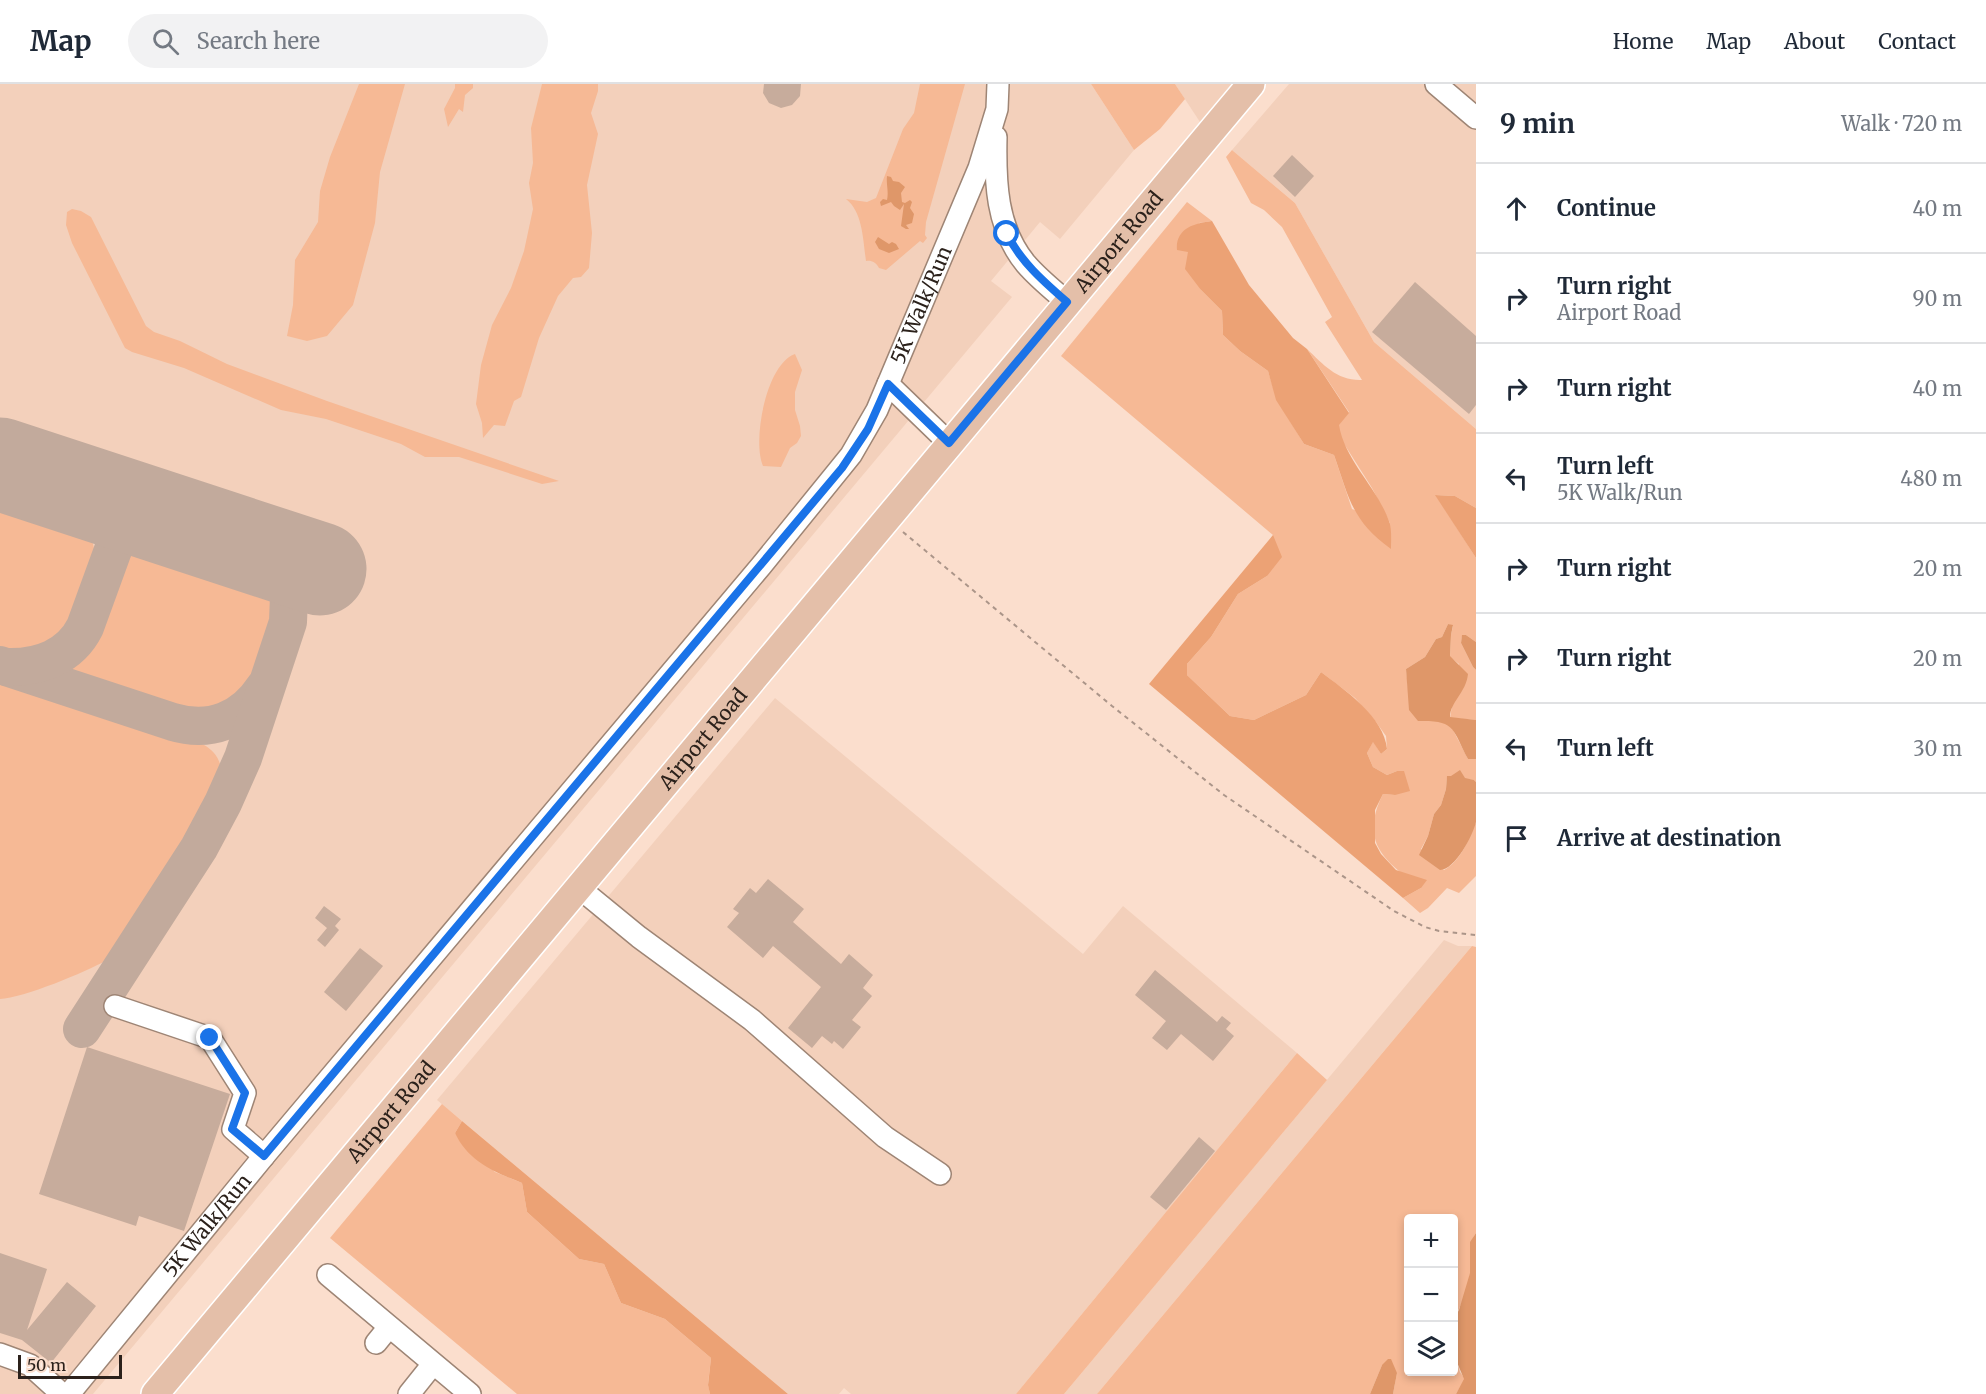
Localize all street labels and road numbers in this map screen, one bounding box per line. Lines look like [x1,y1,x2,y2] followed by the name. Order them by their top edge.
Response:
[1068,186,1168,298] street label: Airport Road
[885,242,957,368] street label: 5K Walk/Run
[652,683,752,795] street label: Airport Road
[341,1056,440,1168] street label: Airport Road
[157,1169,256,1282] street label: 5K Walk/Run

